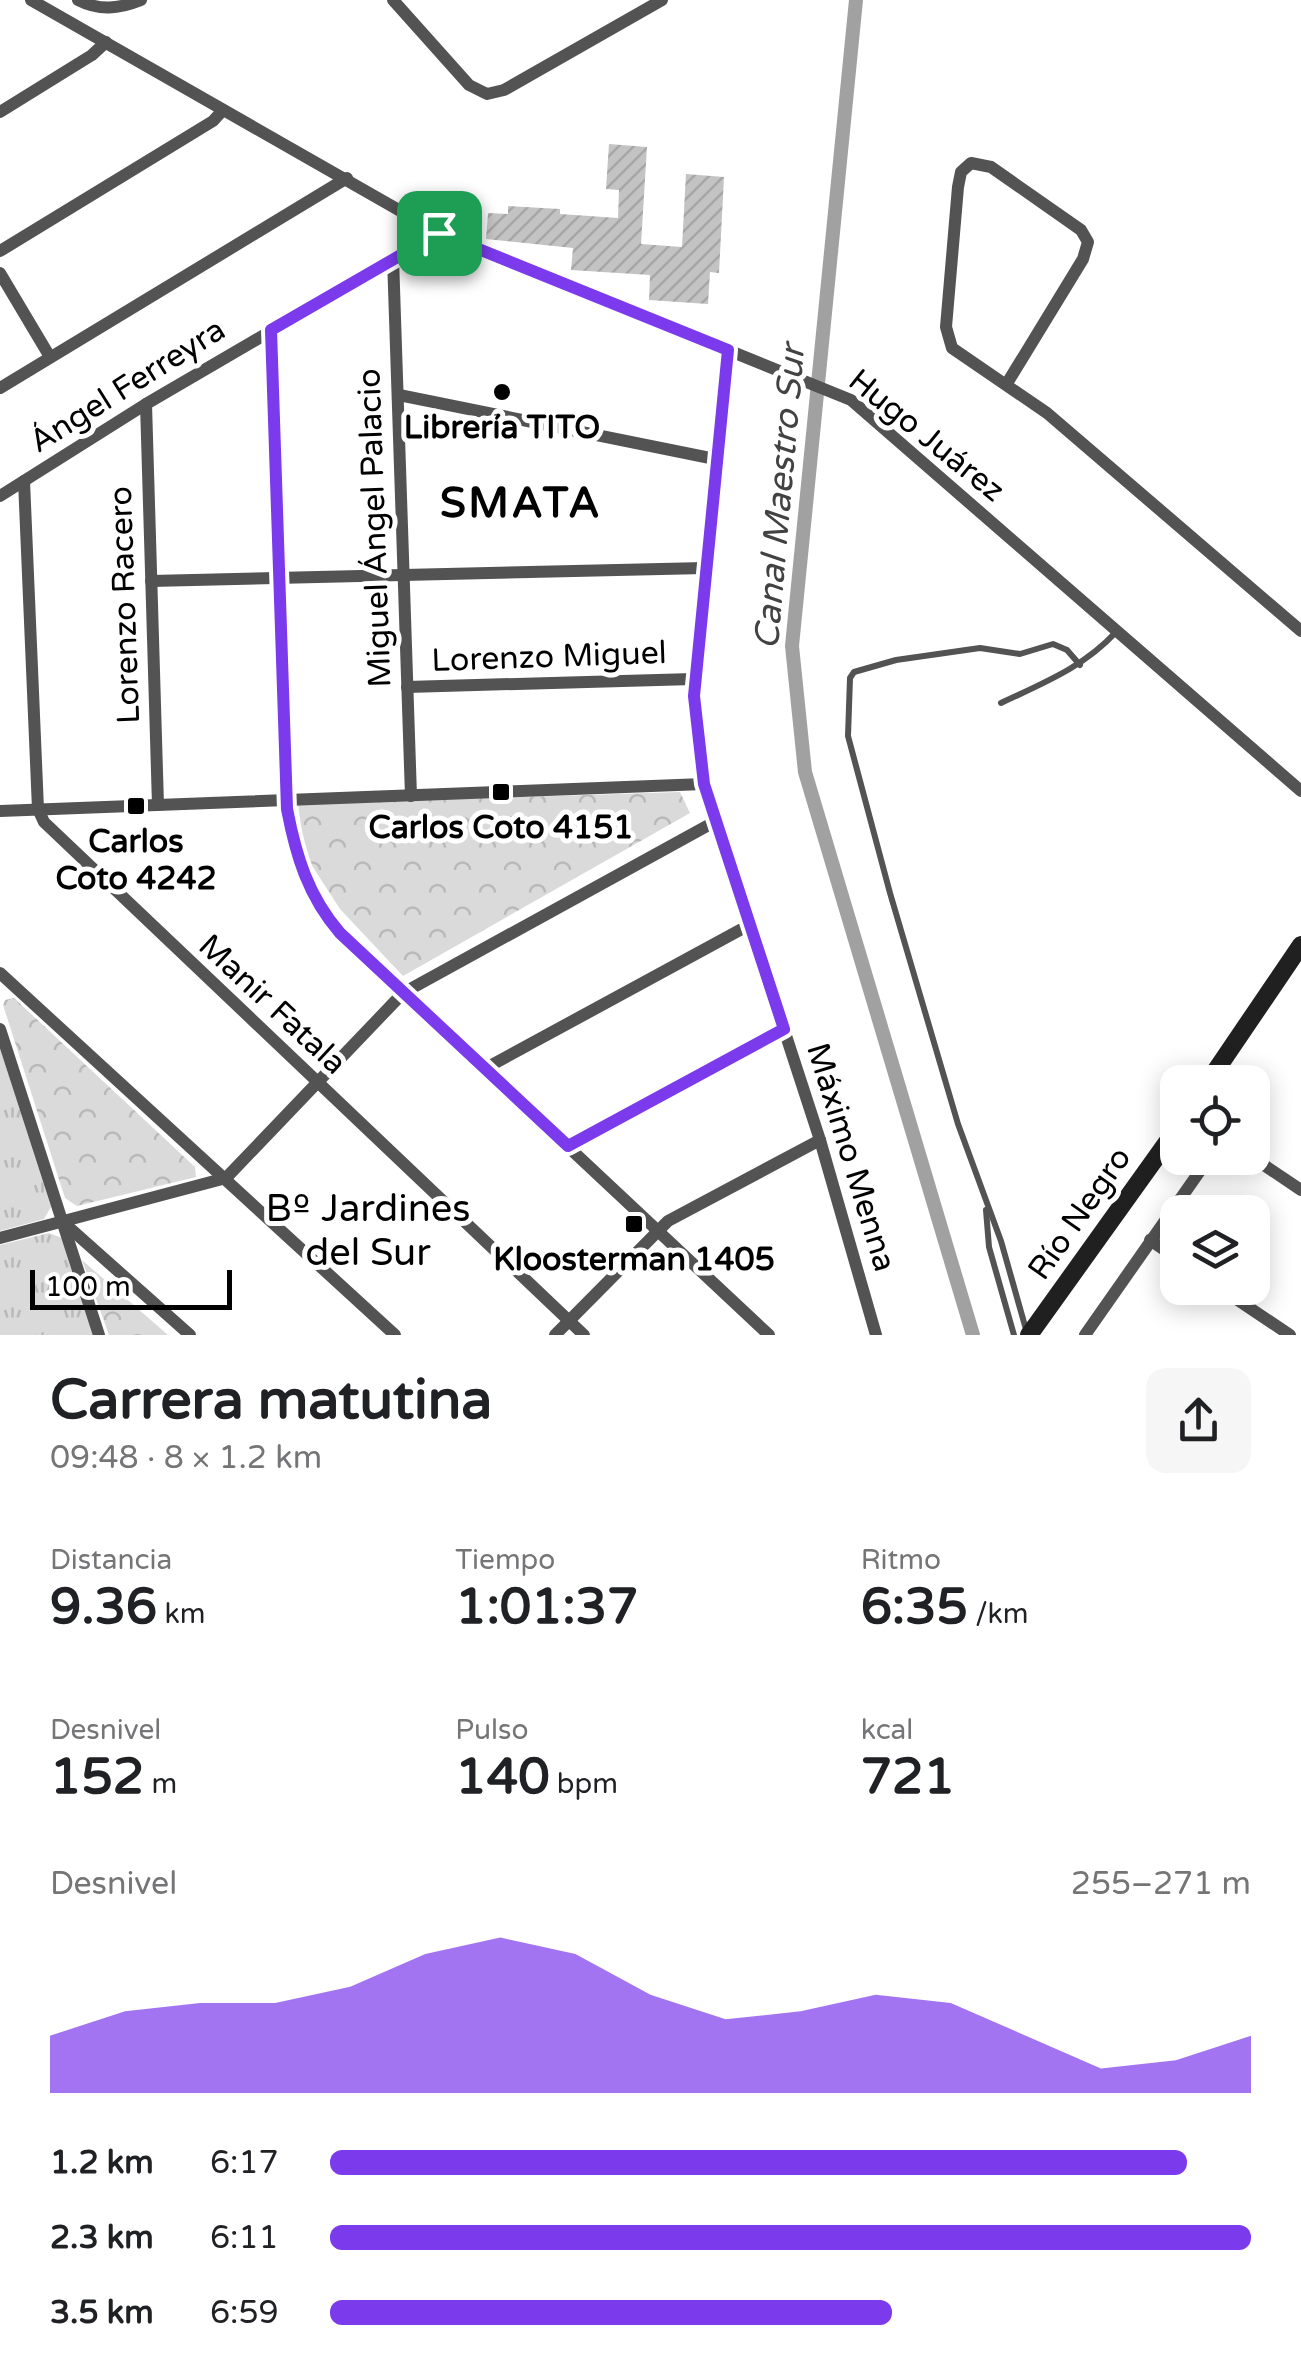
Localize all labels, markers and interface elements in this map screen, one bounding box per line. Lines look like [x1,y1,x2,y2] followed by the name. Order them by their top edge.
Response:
[397,191,482,276] pin
[412,206,467,261] icon: arrive
[22,310,232,461] street label: Ángel Ferreyra
[746,339,815,651] water label: Canal Maestro Sur
[841,361,1012,510] street label: Hugo Juárez
[349,368,400,688] street label: Miguel Ángel Palacio
[491,381,513,403] marker: Librería TITO
[404,409,600,447] place label: Librería TITO
[440,478,602,529] district label: SMATA
[102,485,148,725] street label: Lorenzo Racero
[431,634,667,680] street label: Lorenzo Miguel
[490,781,512,803] marker: Carlos Coto 4151
[125,795,147,817] marker: Carlos Coto 4242
[369,809,633,847] place label: Carlos Coto 4151
[55,823,217,898] place label: Carlos Coto 4242
[191,927,354,1083] street label: Manir Fatala
[798,1038,904,1276] street label: Máximo Menna
[1160,1065,1270,1305] map controls
[1160,1065,1270,1175] button: locate
[1020,1140,1139,1287] street label: Río Negro
[265,1186,471,1276] district label: Bº Jardines del Sur
[1160,1195,1270,1305] button: layers
[623,1213,645,1235] marker: Kloosterman 1405
[493,1241,775,1279] place label: Kloosterman 1405
[30,1265,232,1310] scale bar
[45,1270,131,1304] text: 100 m
[50,1368,492,1434] text: Carrera matutina
[1146,1368,1251,1473] button: share
[50,1439,322,1477] text: 09:48 · 8 × 1.2 km
[50,1543,172,1577] text: Distancia
[455,1543,555,1577] text: Tiempo
[861,1543,941,1577] text: Ritmo
[50,1577,157,1637] text: 9.36
[455,1577,638,1637] text: 1:01:37
[861,1577,968,1637] text: 6:35
[157,1597,205,1631] text: km
[968,1597,1029,1631] text: /km
[50,1713,161,1747] text: Desnivel
[455,1713,528,1747] text: Pulso
[861,1713,913,1747] text: kcal
[50,1747,144,1807] text: 152
[455,1747,550,1807] text: 140
[861,1747,955,1807] text: 721
[144,1767,177,1801] text: m
[550,1767,618,1801] text: bpm
[50,1865,177,1903] text: Desnivel
[1071,1865,1251,1903] text: 255–271 m
[50,2144,154,2182] text: 1.2 km
[210,2144,279,2182] text: 6:17
[50,2219,154,2257] text: 2.3 km
[210,2219,279,2257] text: 6:11
[50,2294,154,2332] text: 3.5 km
[210,2294,279,2332] text: 6:59

